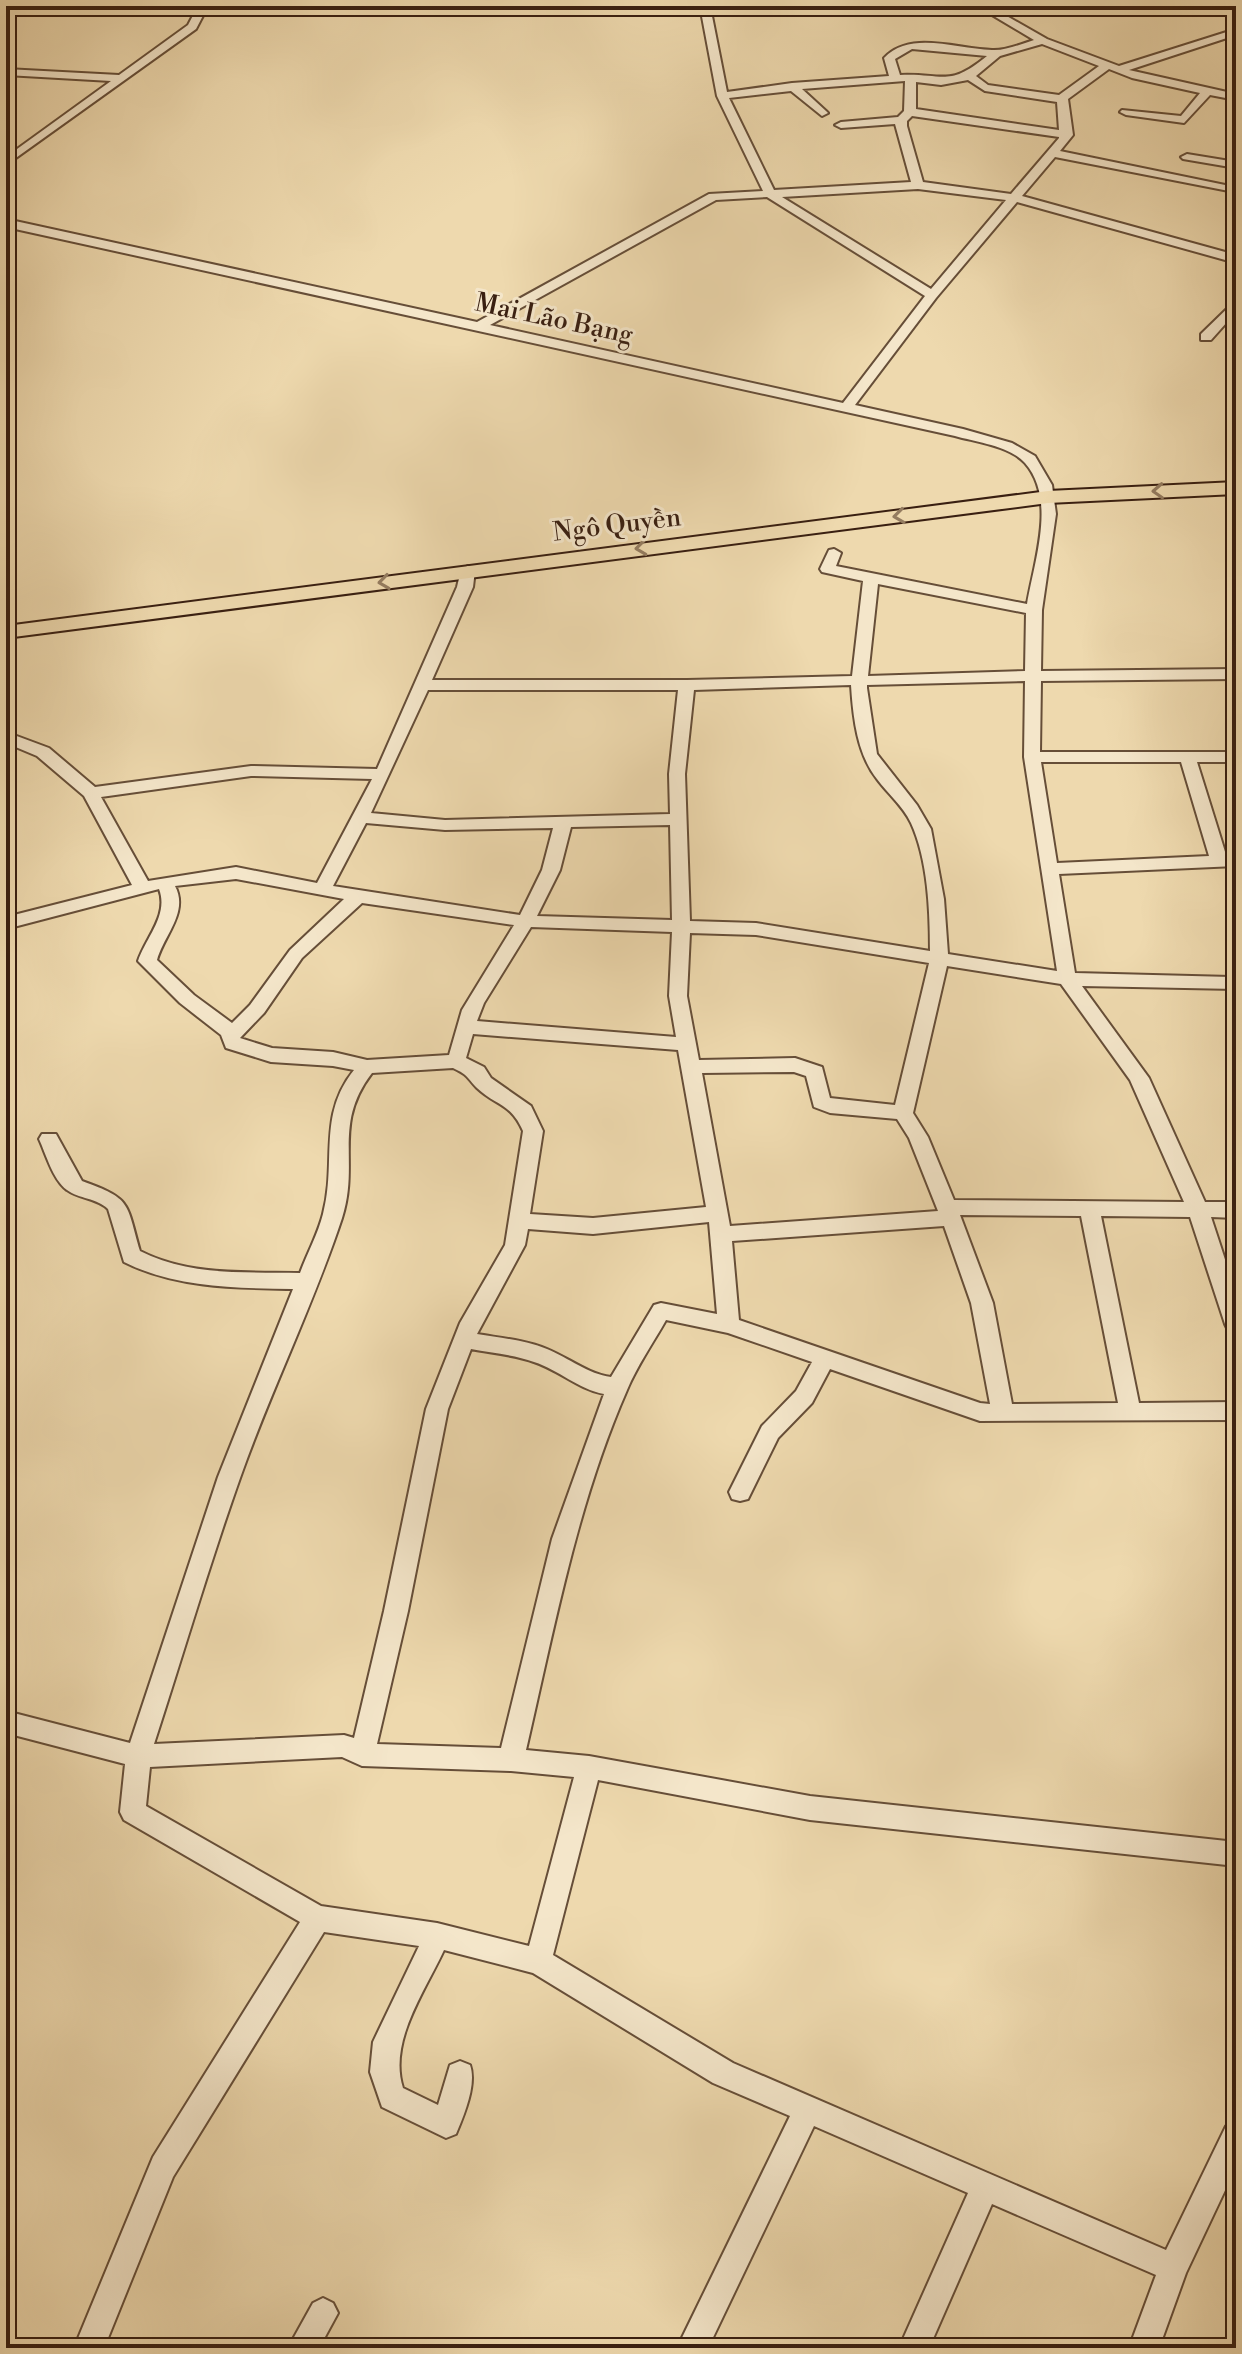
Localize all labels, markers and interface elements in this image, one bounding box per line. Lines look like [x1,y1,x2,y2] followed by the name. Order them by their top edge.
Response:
[472,287,636,351] street label: Mai Lão Bạng
[1151,483,1164,500] one-way arrow
[551,501,683,549] street label: Ngô Quyền
[892,507,905,524] one-way arrow
[635,540,648,557] one-way arrow
[377,573,390,590] one-way arrow

